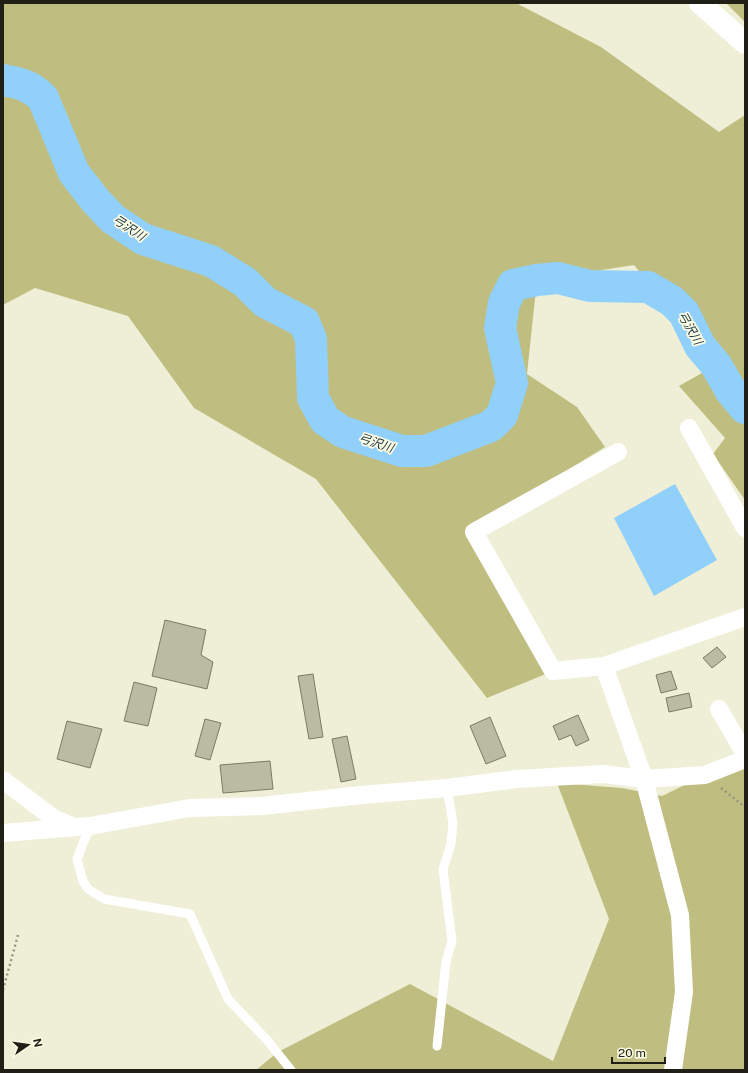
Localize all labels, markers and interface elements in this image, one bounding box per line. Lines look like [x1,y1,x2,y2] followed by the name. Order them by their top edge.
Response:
[110,212,150,245] water label: 弓沢川
[675,309,706,349] water label: 弓沢川
[357,431,397,456] water label: 弓沢川
[8,1025,48,1065] north arrow
[31,1037,45,1048] text: N
[612,1039,665,1065] scale bar
[618,1046,646,1060] text: 20 m

